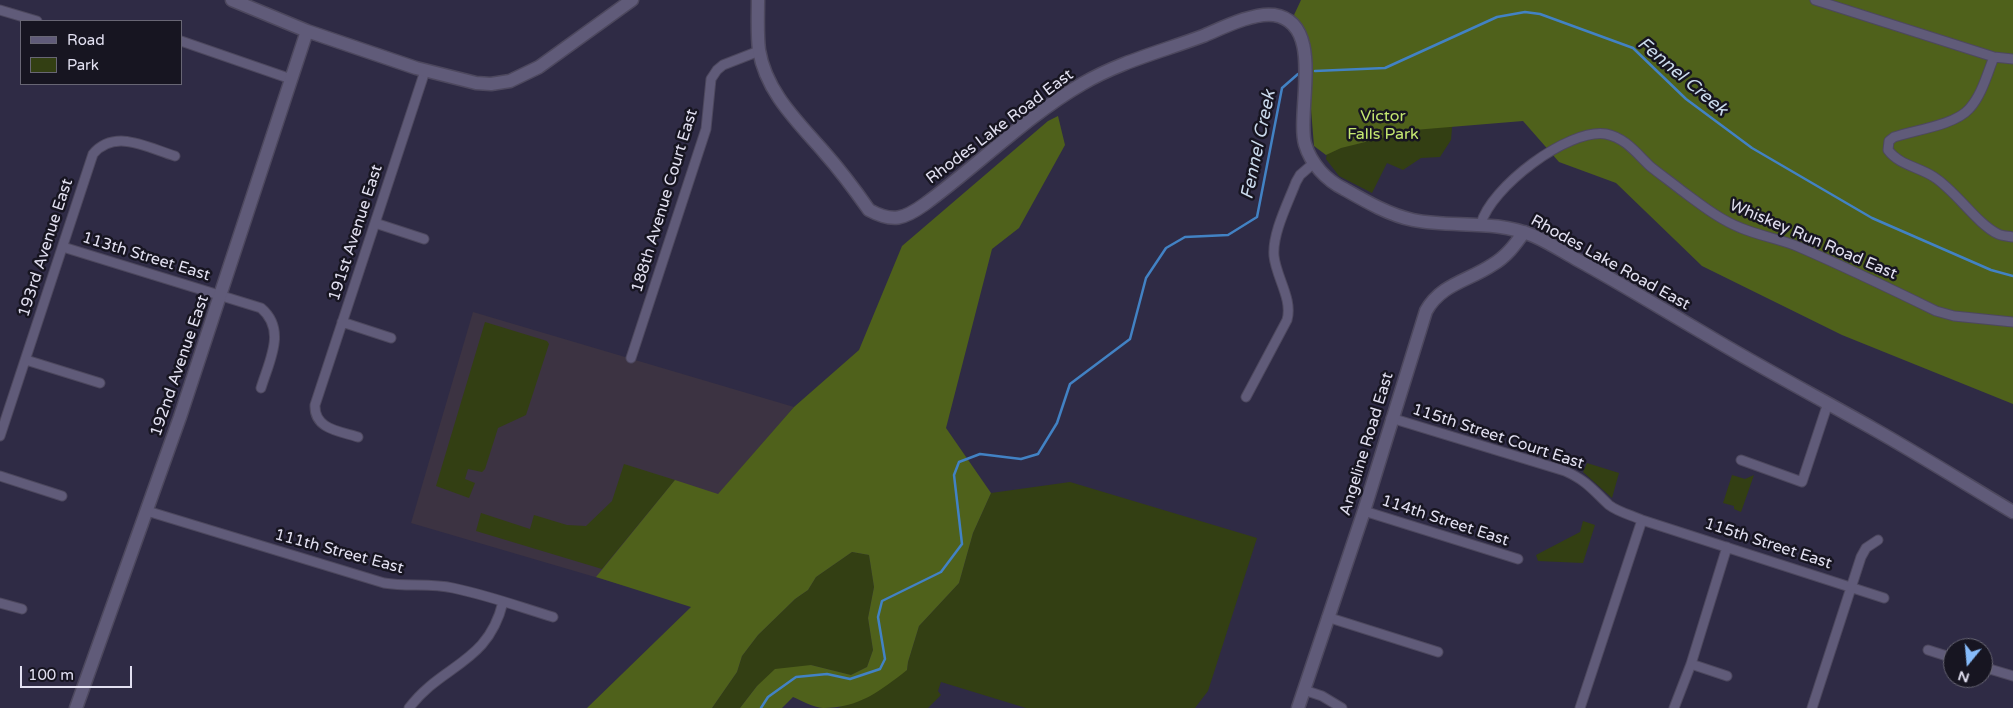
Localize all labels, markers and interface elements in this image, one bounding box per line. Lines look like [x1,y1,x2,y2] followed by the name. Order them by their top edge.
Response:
[20,20,182,85] legend
[67,31,105,49] text: Road
[1633,33,1731,121] water label: Fennel Creek
[67,56,99,74] text: Park
[923,65,1077,189] street label: Rhodes Lake Road East
[1237,89,1281,201] water label: Fennel Creek
[628,107,702,295] street label: 188th Avenue Court East
[1347,107,1419,145] park label: Victor Falls Park
[325,162,387,304] street label: 191st Avenue East
[15,176,77,320] street label: 193rd Avenue East
[1726,196,1900,284] street label: Whiskey Run Road East
[1527,211,1693,315] street label: Rhodes Lake Road East
[80,228,212,286] street label: 113th Street East
[147,293,213,439] street label: 192nd Avenue East
[1336,370,1398,518] street label: Angeline Road East
[1410,400,1586,474] street label: 115th Street Court East
[1379,491,1511,551] street label: 114th Street East
[1702,514,1834,574] street label: 115th Street East
[272,526,406,578] street label: 111th Street East
[1943,638,1993,688] north arrow
[22,656,135,688] scale bar
[28,666,74,684] text: 100 m
[1956,667,1972,687] text: N

